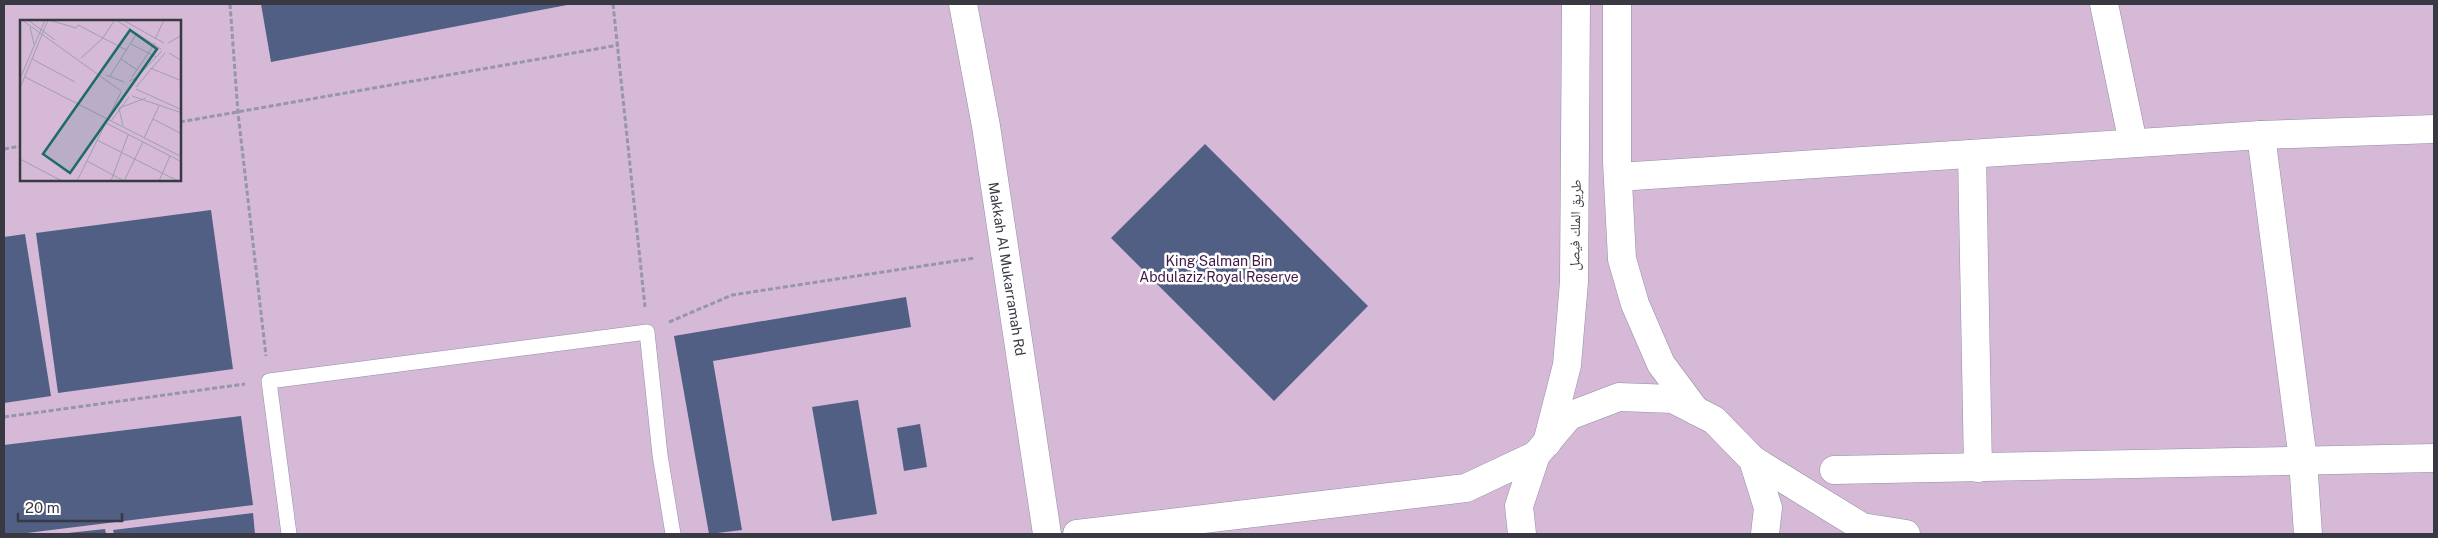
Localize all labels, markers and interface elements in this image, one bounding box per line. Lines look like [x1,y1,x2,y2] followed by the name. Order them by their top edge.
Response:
[20,20,181,181] inset map
[1566,179,1586,271] street label: طريق الملك فيصل
[985,181,1029,357] street label: Makkah Al Mukarramah Rd
[1139,253,1299,285] park label: King Salman Bin Abdulaziz Royal Reserve
[18,490,121,522] scale bar
[25,499,60,516] text: 20 m

